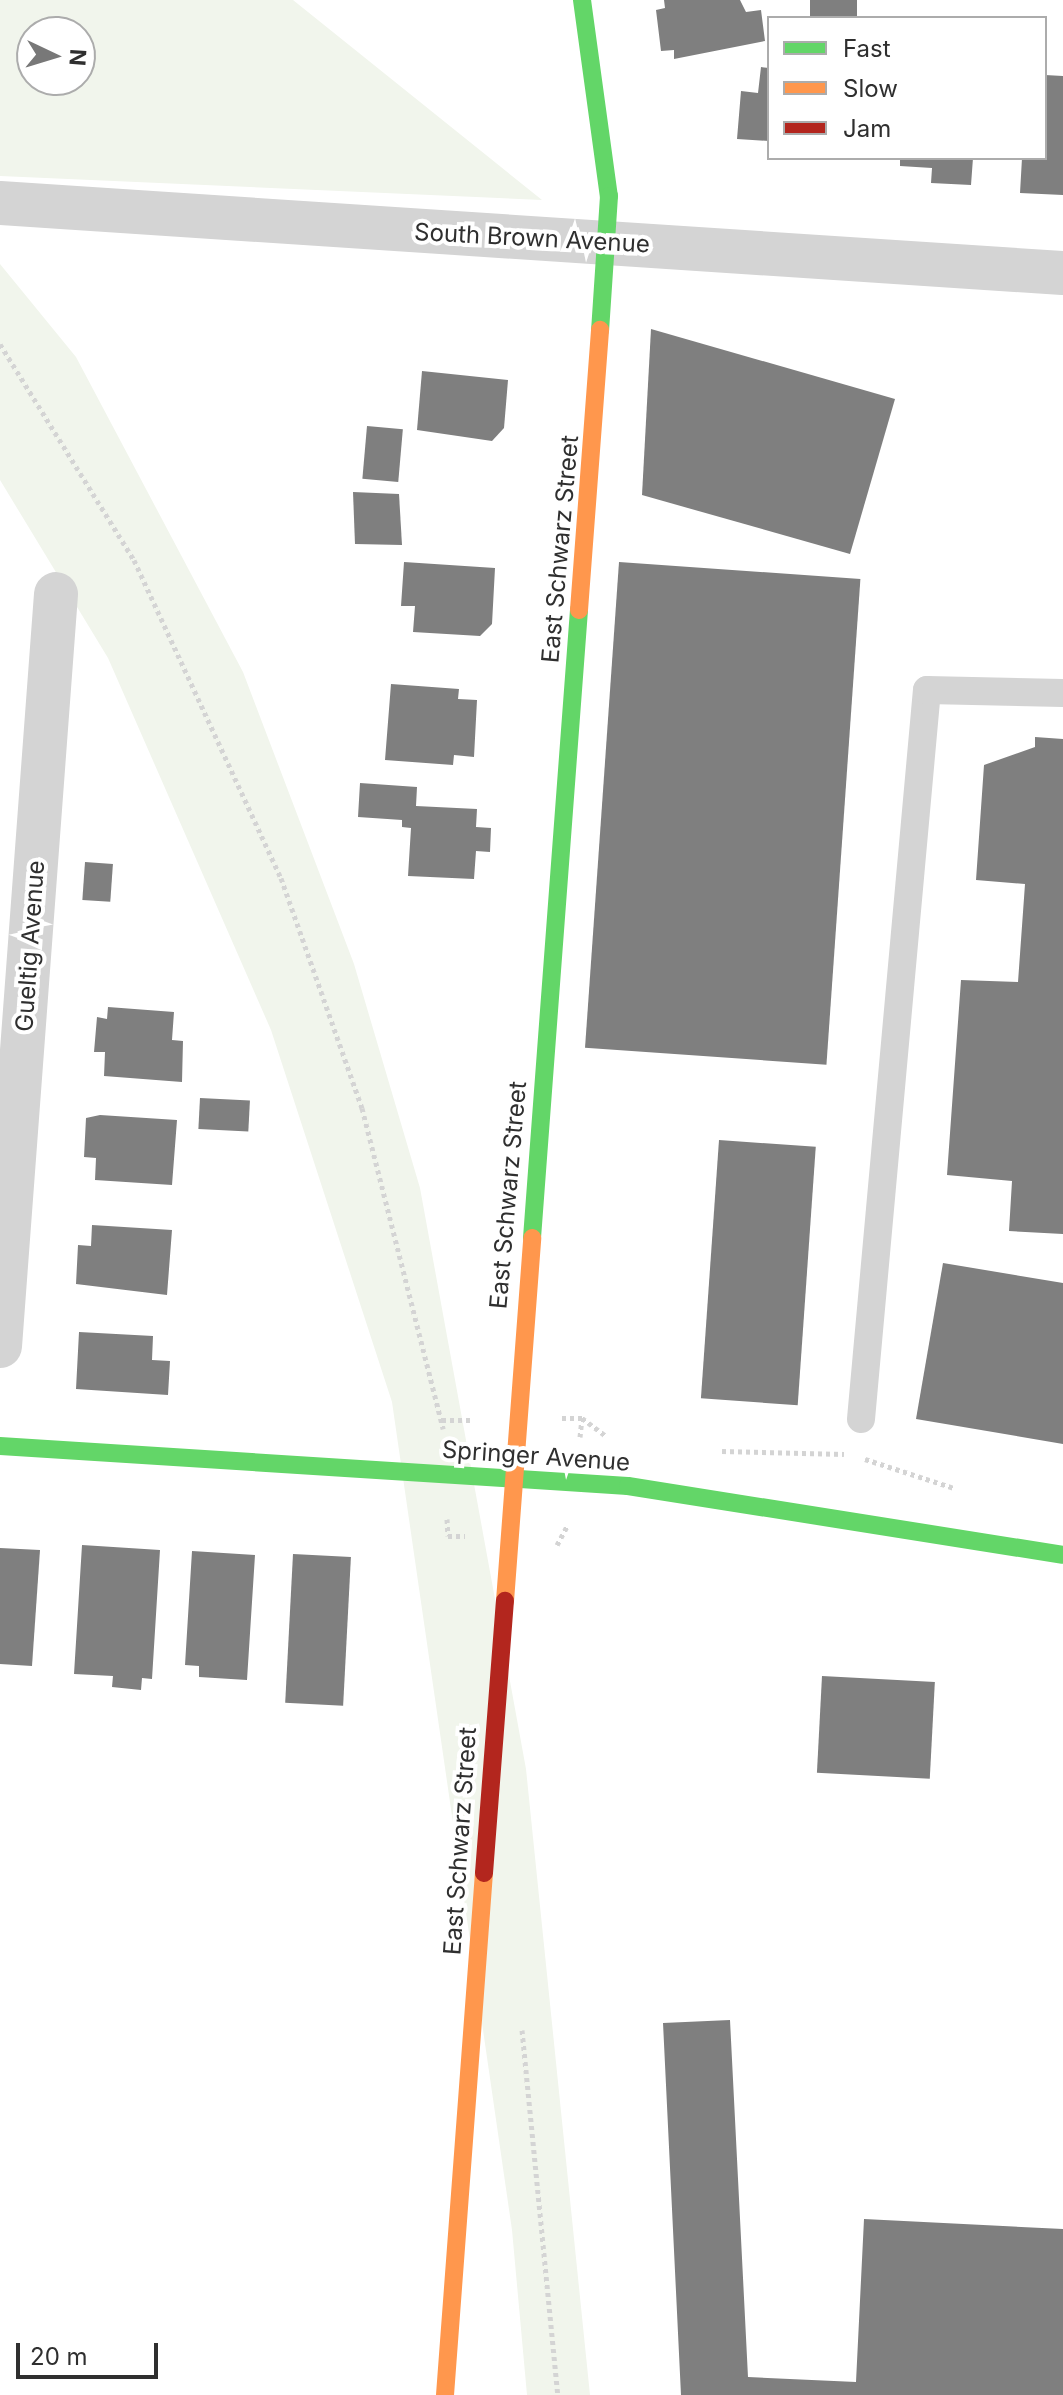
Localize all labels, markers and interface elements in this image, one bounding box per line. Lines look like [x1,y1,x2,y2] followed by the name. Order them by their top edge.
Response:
[16,16,96,96] north arrow
[767,16,1047,160] legend
[843,34,891,63] text: Fast
[64,48,92,67] text: N
[843,74,898,103] text: Slow
[843,114,891,143] text: Jam
[413,217,651,259] street label: South Brown Avenue
[536,434,584,664] street label: East Schwarz Street
[10,859,50,1033] street label: Gueltig Avenue
[484,1080,532,1310] street label: East Schwarz Street
[441,1435,631,1477] street label: Springer Avenue
[438,1726,482,1956] street label: East Schwarz Street
[20,2327,162,2377] scale bar
[30,2342,88,2371] text: 20 m

